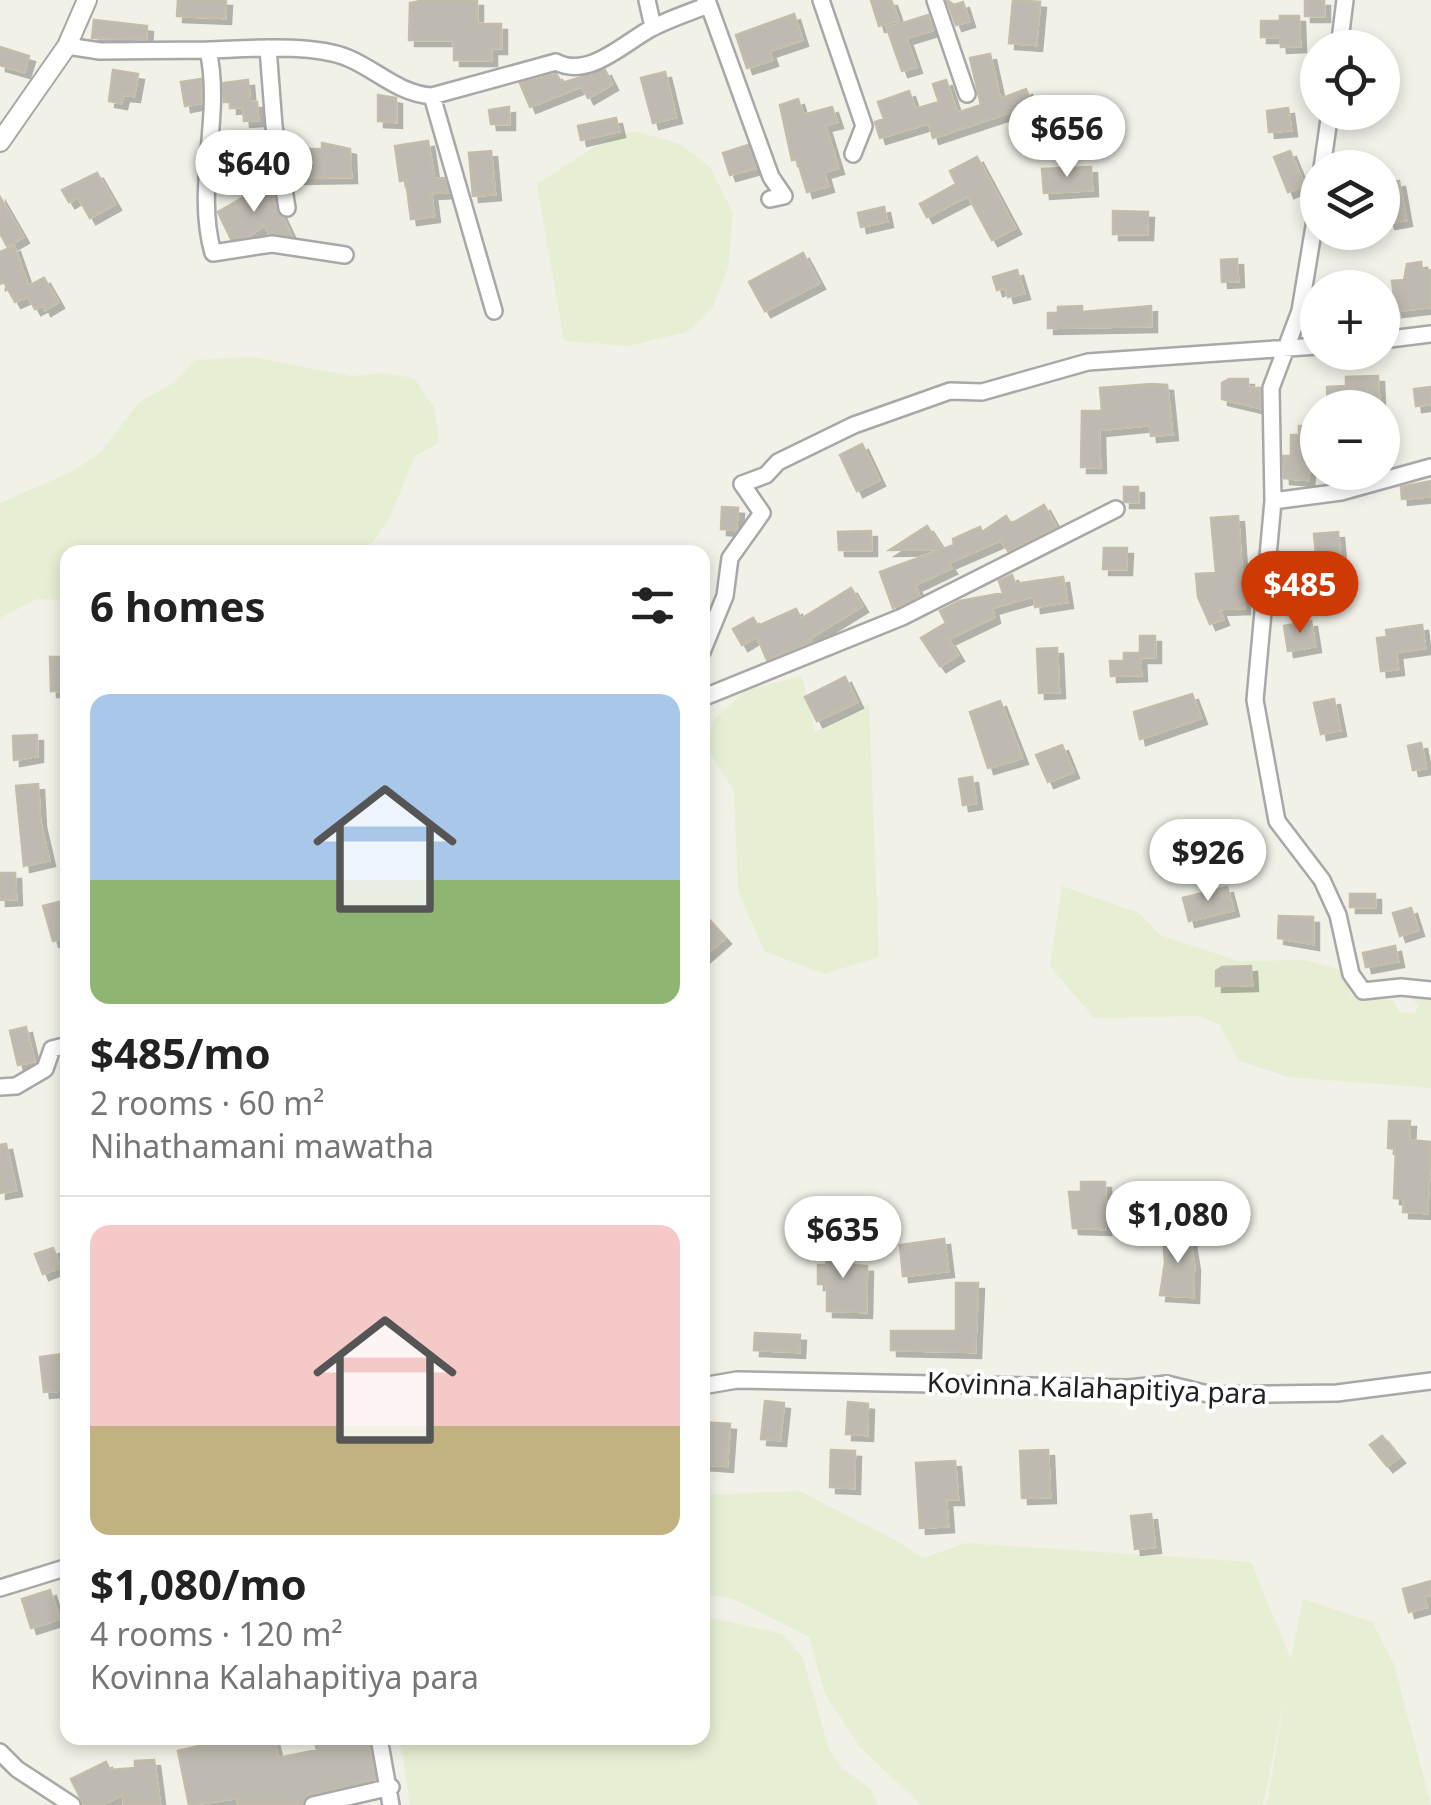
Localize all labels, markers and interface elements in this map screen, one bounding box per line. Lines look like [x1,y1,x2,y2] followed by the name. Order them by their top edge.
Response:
[1300,30,1400,490] map controls
[1300,30,1400,130] button: locate
[1008,95,1126,180] pin: $656
[1030,106,1104,149] text: $656
[195,130,313,215] pin: $640
[217,141,291,184] text: $640
[1300,150,1400,250] button: layers
[1300,270,1400,370] button: +
[1300,390,1400,490] button: −
[1241,551,1359,636] pin: $485
[1263,562,1337,605] text: $485
[90,577,266,634] text: 6 homes
[625,578,680,633] icon: filters
[295,759,475,939] icon: home
[1149,819,1267,904] pin: $926
[1171,830,1245,873] text: $926
[90,1024,271,1081] text: $485/mo
[90,1081,324,1124] text: 2 rooms · 60 m²
[90,1124,434,1167] text: Nihathamani mawatha
[1097,1181,1259,1266] pin: $1,080
[1128,1192,1228,1235] text: $1,080
[784,1196,902,1281] pin: $635
[806,1207,880,1250] text: $635
[295,1290,475,1470] icon: home
[926,1362,1268,1412] street label: Kovinna Kalahapitiya para
[90,1555,307,1612] text: $1,080/mo
[90,1612,343,1655] text: 4 rooms · 120 m²
[90,1655,479,1698] text: Kovinna Kalahapitiya para

